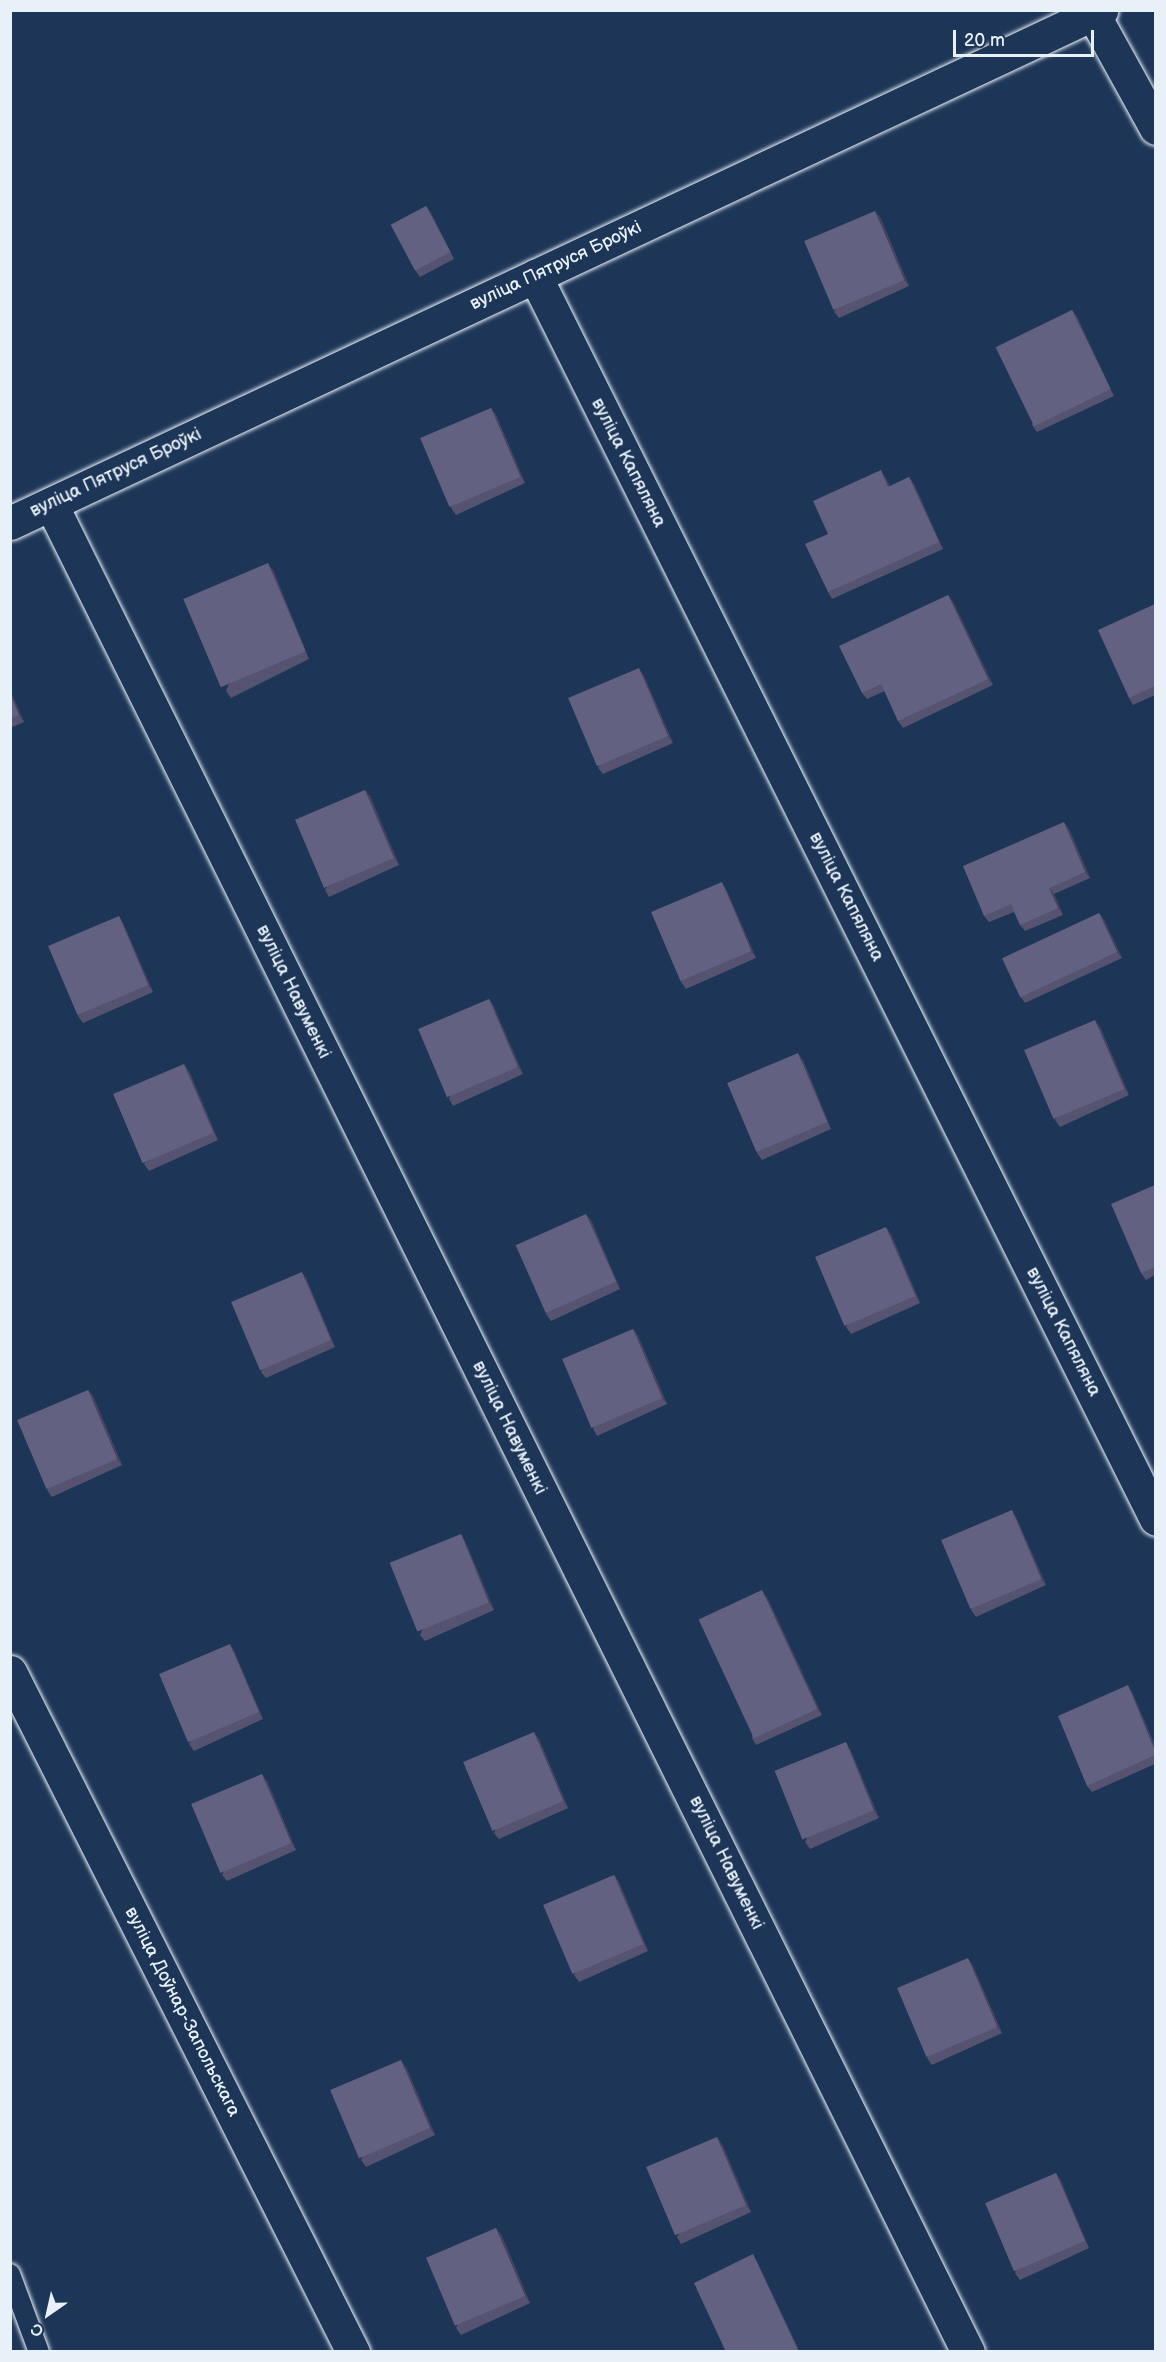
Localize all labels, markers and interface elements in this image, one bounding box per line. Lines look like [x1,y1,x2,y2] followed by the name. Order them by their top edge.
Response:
[956,18,1097,56] scale bar
[964,30,1005,51] text: 20 m
[467,217,645,315] street label: вуліца Пятруся Броўкі
[586,395,670,531] street label: вуліца Капяляна
[27,424,205,522] street label: вуліца Пятруся Броўкі
[804,829,888,965] street label: вуліца Капяляна
[251,922,335,1062] street label: вуліца Навуменкі
[1021,1264,1105,1400] street label: вуліца Капяляна
[467,1358,551,1498] street label: вуліца Навуменкі
[684,1793,768,1933] street label: вуліца Навуменкі
[120,1904,244,2120] street label: вуліца Доўнар-Запольскага
[18,2284,78,2344] north arrow
[28,2318,48,2340] text: С

